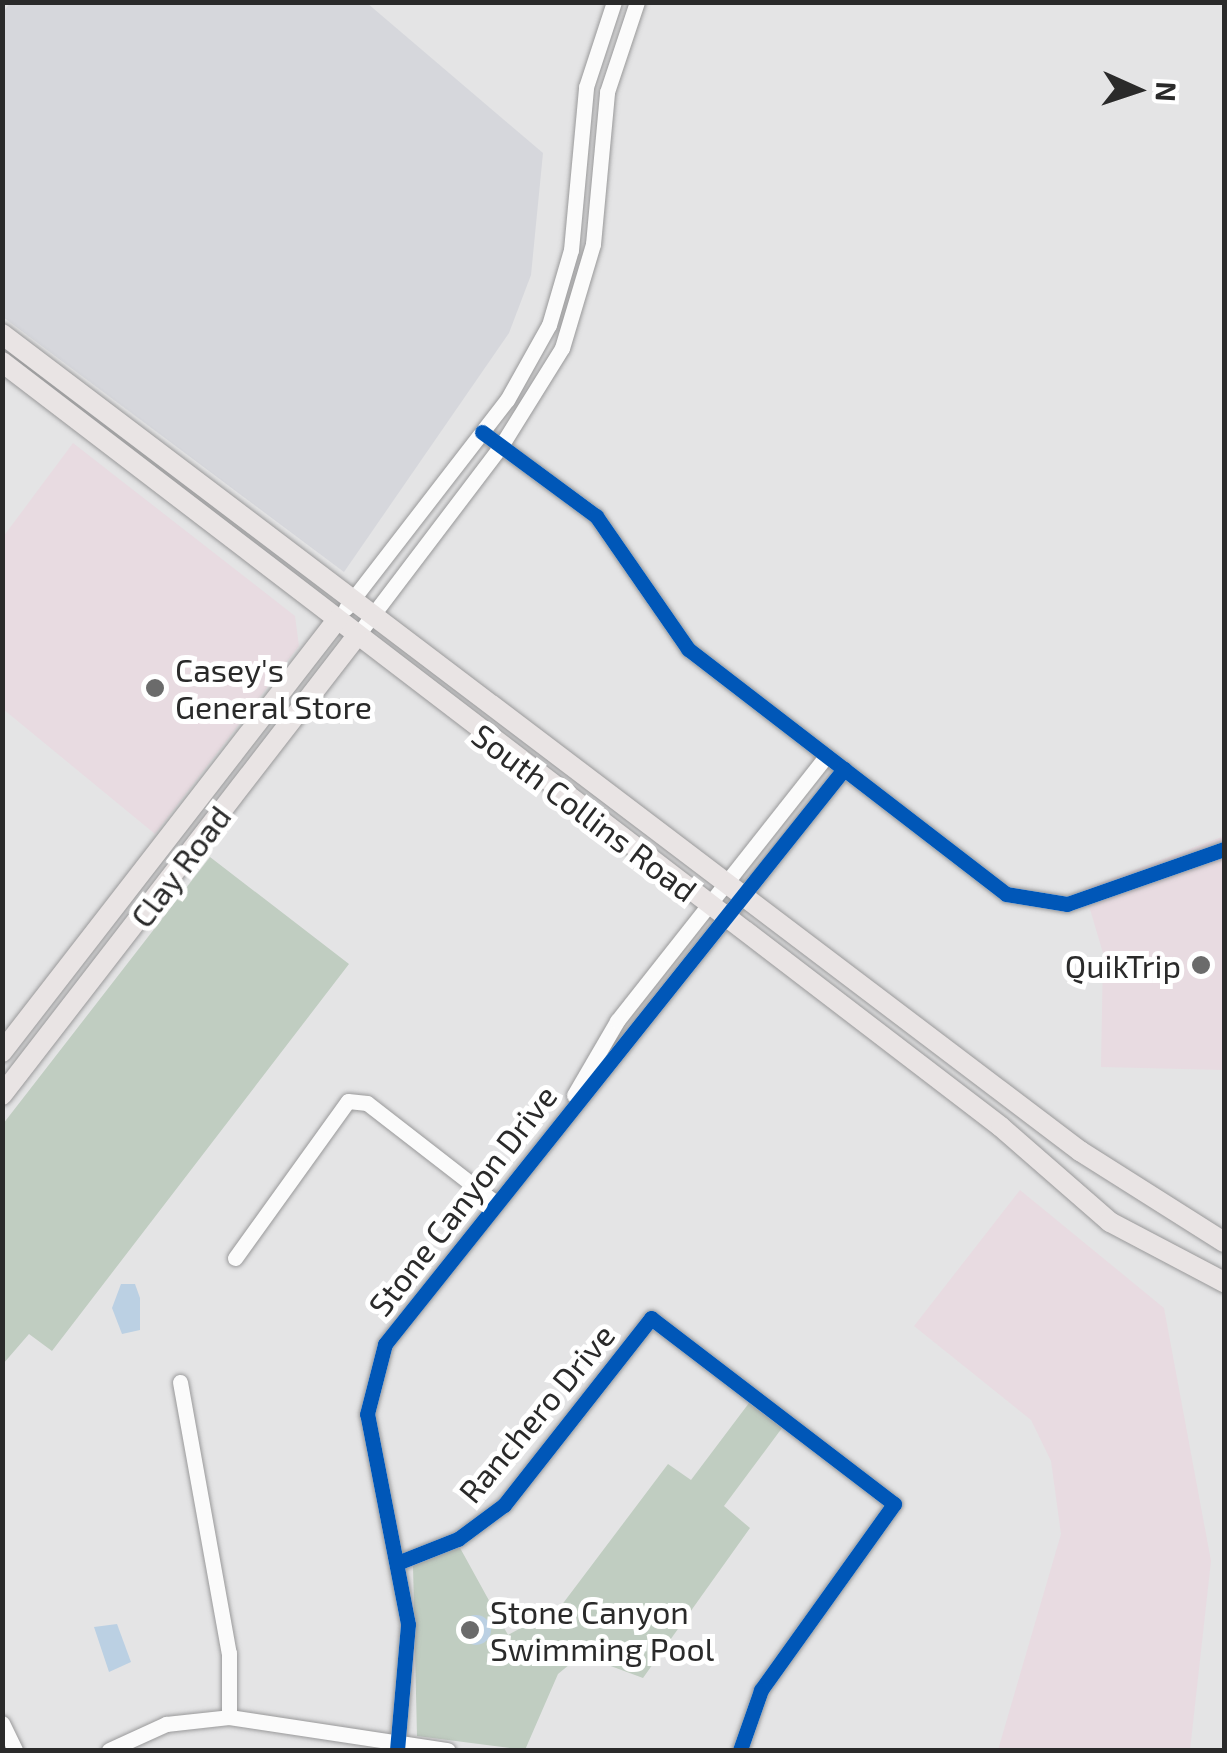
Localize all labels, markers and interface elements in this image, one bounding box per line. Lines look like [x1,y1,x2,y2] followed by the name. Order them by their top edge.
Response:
[1087,40,1187,140] north arrow
[1149,81,1184,103] text: N
[175,651,373,726] place label: Casey's General Store
[144,677,166,699] marker: Casey's General Store
[465,715,705,909] street label: South Collins Road
[122,797,238,935] street label: Clay Road
[1065,946,1181,984] place label: QuikTrip
[1190,954,1212,976] marker: QuikTrip
[360,1077,564,1323] street label: Stone Canyon Drive
[450,1316,622,1510] street label: Ranchero Drive
[490,1593,714,1668] place label: Stone Canyon Swimming Pool
[459,1619,481,1641] marker: Stone Canyon Swimming Pool

